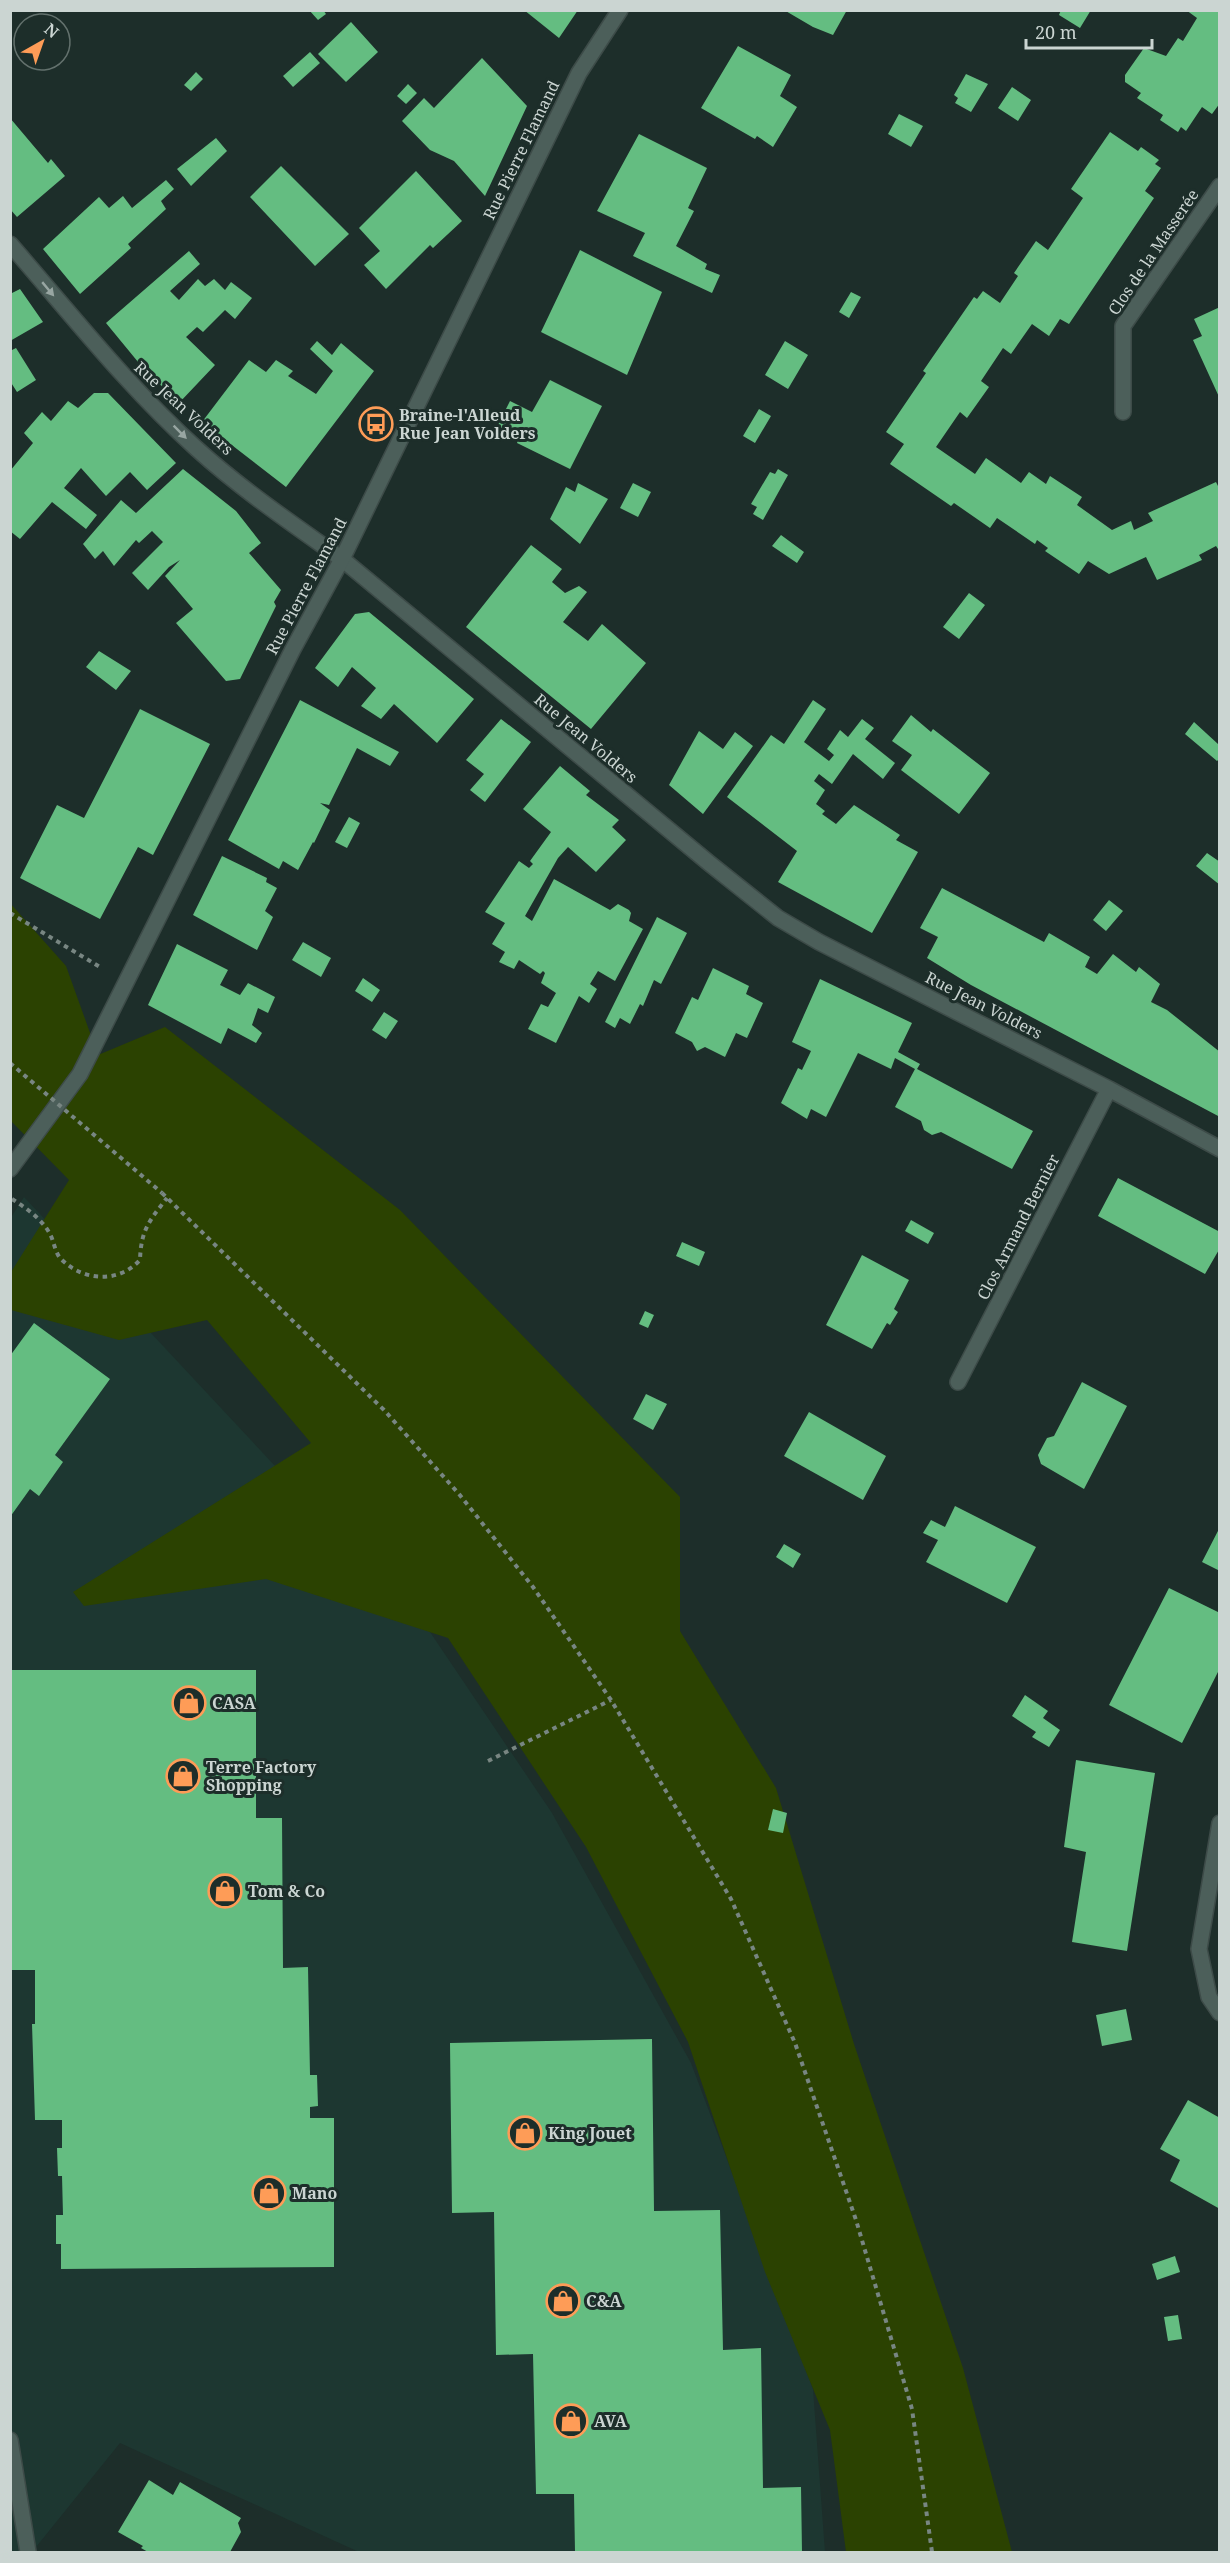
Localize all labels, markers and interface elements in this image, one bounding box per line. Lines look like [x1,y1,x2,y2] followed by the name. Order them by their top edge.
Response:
[12,12,72,72] north arrow
[1026,12,1152,50] scale bar
[40,18,64,43] text: N
[1035,20,1077,44] text: 20 m
[478,77,564,223] street label: Rue Pierre Flamand
[1103,185,1203,319] street label: Clos de la Masserée
[42,281,55,297] one-way arrow
[130,356,238,460] street label: Rue Jean Volders
[399,404,536,444] place label: Braine-l'Alleud Rue Jean Volders
[358,406,394,442] bus stop icon: Braine-l'Alleud Rue Jean Volders
[172,425,186,439] one-way arrow
[261,513,352,658] street label: Rue Pierre Flamand
[530,688,642,788] street label: Rue Jean Volders
[922,966,1046,1044] street label: Rue Jean Volders
[972,1150,1064,1304] street label: Clos Armand Bernier
[171,1685,207,1721] shop icon: CASA
[212,1692,257,1714] place label: CASA
[206,1756,317,1796] place label: Terre Factory Shopping
[165,1758,201,1794] shop icon: Terre Factory Shopping
[207,1873,243,1909] shop icon: Tom & Co
[248,1880,325,1902] place label: Tom & Co
[507,2115,543,2151] shop icon: King Jouet
[548,2122,632,2144] place label: King Jouet
[251,2175,287,2211] shop icon: Mano
[292,2182,338,2204] place label: Mano
[545,2283,581,2319] shop icon: C&A
[586,2290,623,2312] place label: C&A
[553,2403,589,2439] shop icon: AVA
[594,2410,628,2432] place label: AVA

